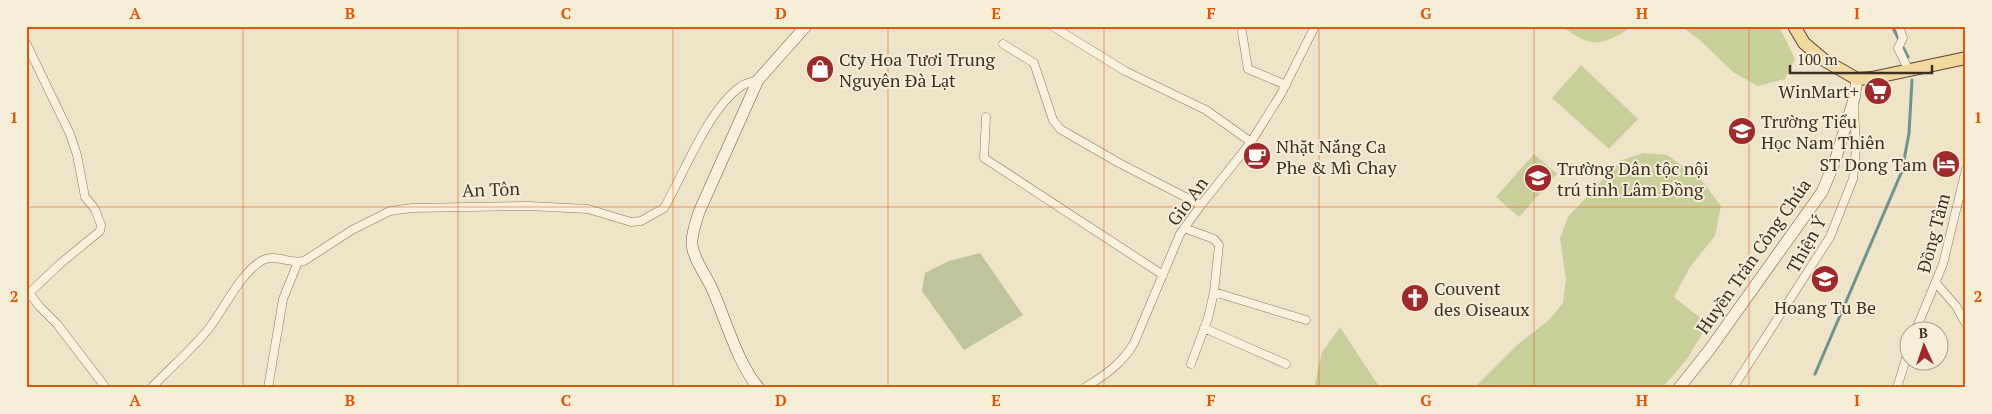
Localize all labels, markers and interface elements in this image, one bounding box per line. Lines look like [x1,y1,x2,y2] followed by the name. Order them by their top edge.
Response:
[129,2,141,24] text: A
[345,2,355,24] text: B
[561,2,571,24] text: C
[775,2,787,24] text: D
[991,2,1001,24] text: E
[1206,2,1216,24] text: F
[1420,2,1432,24] text: G
[1636,2,1648,24] text: H
[1854,2,1860,24] text: I
[1790,42,1932,74] scale bar
[839,47,995,92] place label: Cty Hoa Tươi Trung Nguyên Đà Lạt
[1797,49,1838,69] text: 100 m
[805,54,835,84] shop icon: Cty Hoa Tươi Trung Nguyên Đà Lạt
[1863,76,1893,106] supermarket icon: WinMart+
[1778,79,1859,103] place label: WinMart+
[9,106,19,128] text: 1
[1973,106,1983,128] text: 1
[1761,109,1885,154] place label: Trường Tiểu Học Nam Thiên
[1727,116,1757,146] school or university icon: Trường Tiểu Học Nam Thiên
[1276,134,1397,179] place label: Nhặt Nắng Ca Phe & Mì Chay
[1242,141,1272,171] cafe icon: Nhặt Nắng Ca Phe & Mì Chay
[1931,149,1961,179] hotel icon: ST Dong Tam
[1819,152,1927,176] place label: ST Dong Tam
[1557,156,1709,201] place label: Trường Dân tộc nội trú tỉnh Lâm Đồng
[1523,163,1553,193] school or university icon: Trường Dân tộc nội trú tỉnh Lâm Đồng
[1161,172,1213,230] street label: Gio An
[1690,174,1816,338] street label: Huyền Trân Công Chúa
[462,176,521,202] street label: An Tôn
[1911,190,1955,275] street label: Đồng Tâm
[1781,211,1832,277] street label: Thiện Ý
[1810,264,1840,294] school or university icon: Hoang Tu Be
[1434,276,1530,321] place label: Couvent des Oiseaux
[1400,283,1430,313] church icon: Couvent des Oiseaux
[9,285,19,307] text: 2
[1973,285,1983,307] text: 2
[1774,295,1876,319] place label: Hoang Tu Be
[1900,322,1950,372] north arrow
[1918,323,1928,342] text: B
[129,389,141,411] text: A
[345,389,355,411] text: B
[561,389,571,411] text: C
[775,389,787,411] text: D
[991,389,1001,411] text: E
[1206,389,1216,411] text: F
[1420,389,1432,411] text: G
[1636,389,1648,411] text: H
[1854,389,1860,411] text: I

